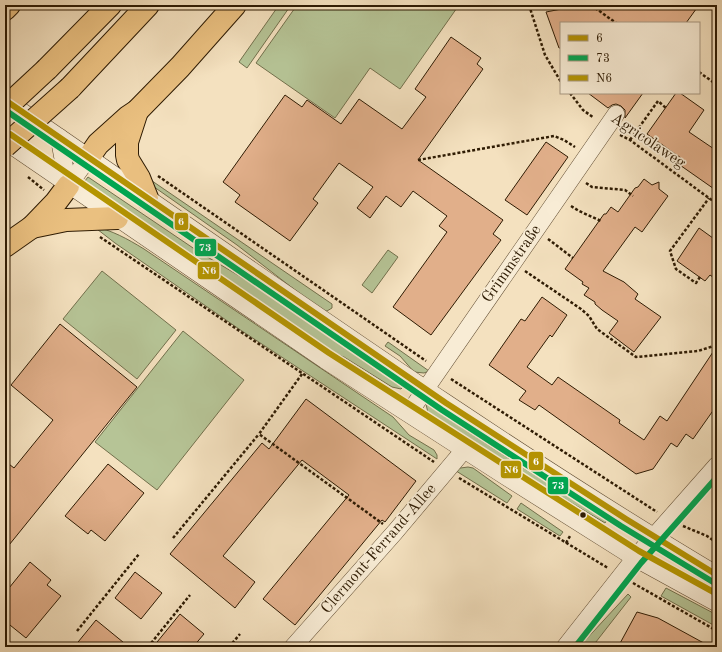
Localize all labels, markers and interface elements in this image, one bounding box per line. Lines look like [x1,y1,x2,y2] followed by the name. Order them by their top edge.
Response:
[560,22,700,94] legend
[596,33,603,45] text: 6
[596,53,610,65] text: 73
[596,73,612,85] text: N6
[608,110,688,172] street label: Agricolaweg
[174,212,189,231] line badge: 6
[178,217,184,228] text: 6
[479,222,545,306] street label: Grimmstraße
[194,238,217,257] line badge: 73
[199,243,211,254] text: 73
[197,261,220,280] line badge: N6
[202,266,216,277] text: N6
[528,451,544,471] line badge: 6
[533,457,539,468] text: 6
[500,460,522,479] line badge: N6
[504,465,518,476] text: N6
[547,476,569,495] line badge: 73
[318,481,440,617] street label: Clermont-Ferrand-Allee
[552,481,564,492] text: 73
[578,510,588,520] unlabelled marker

